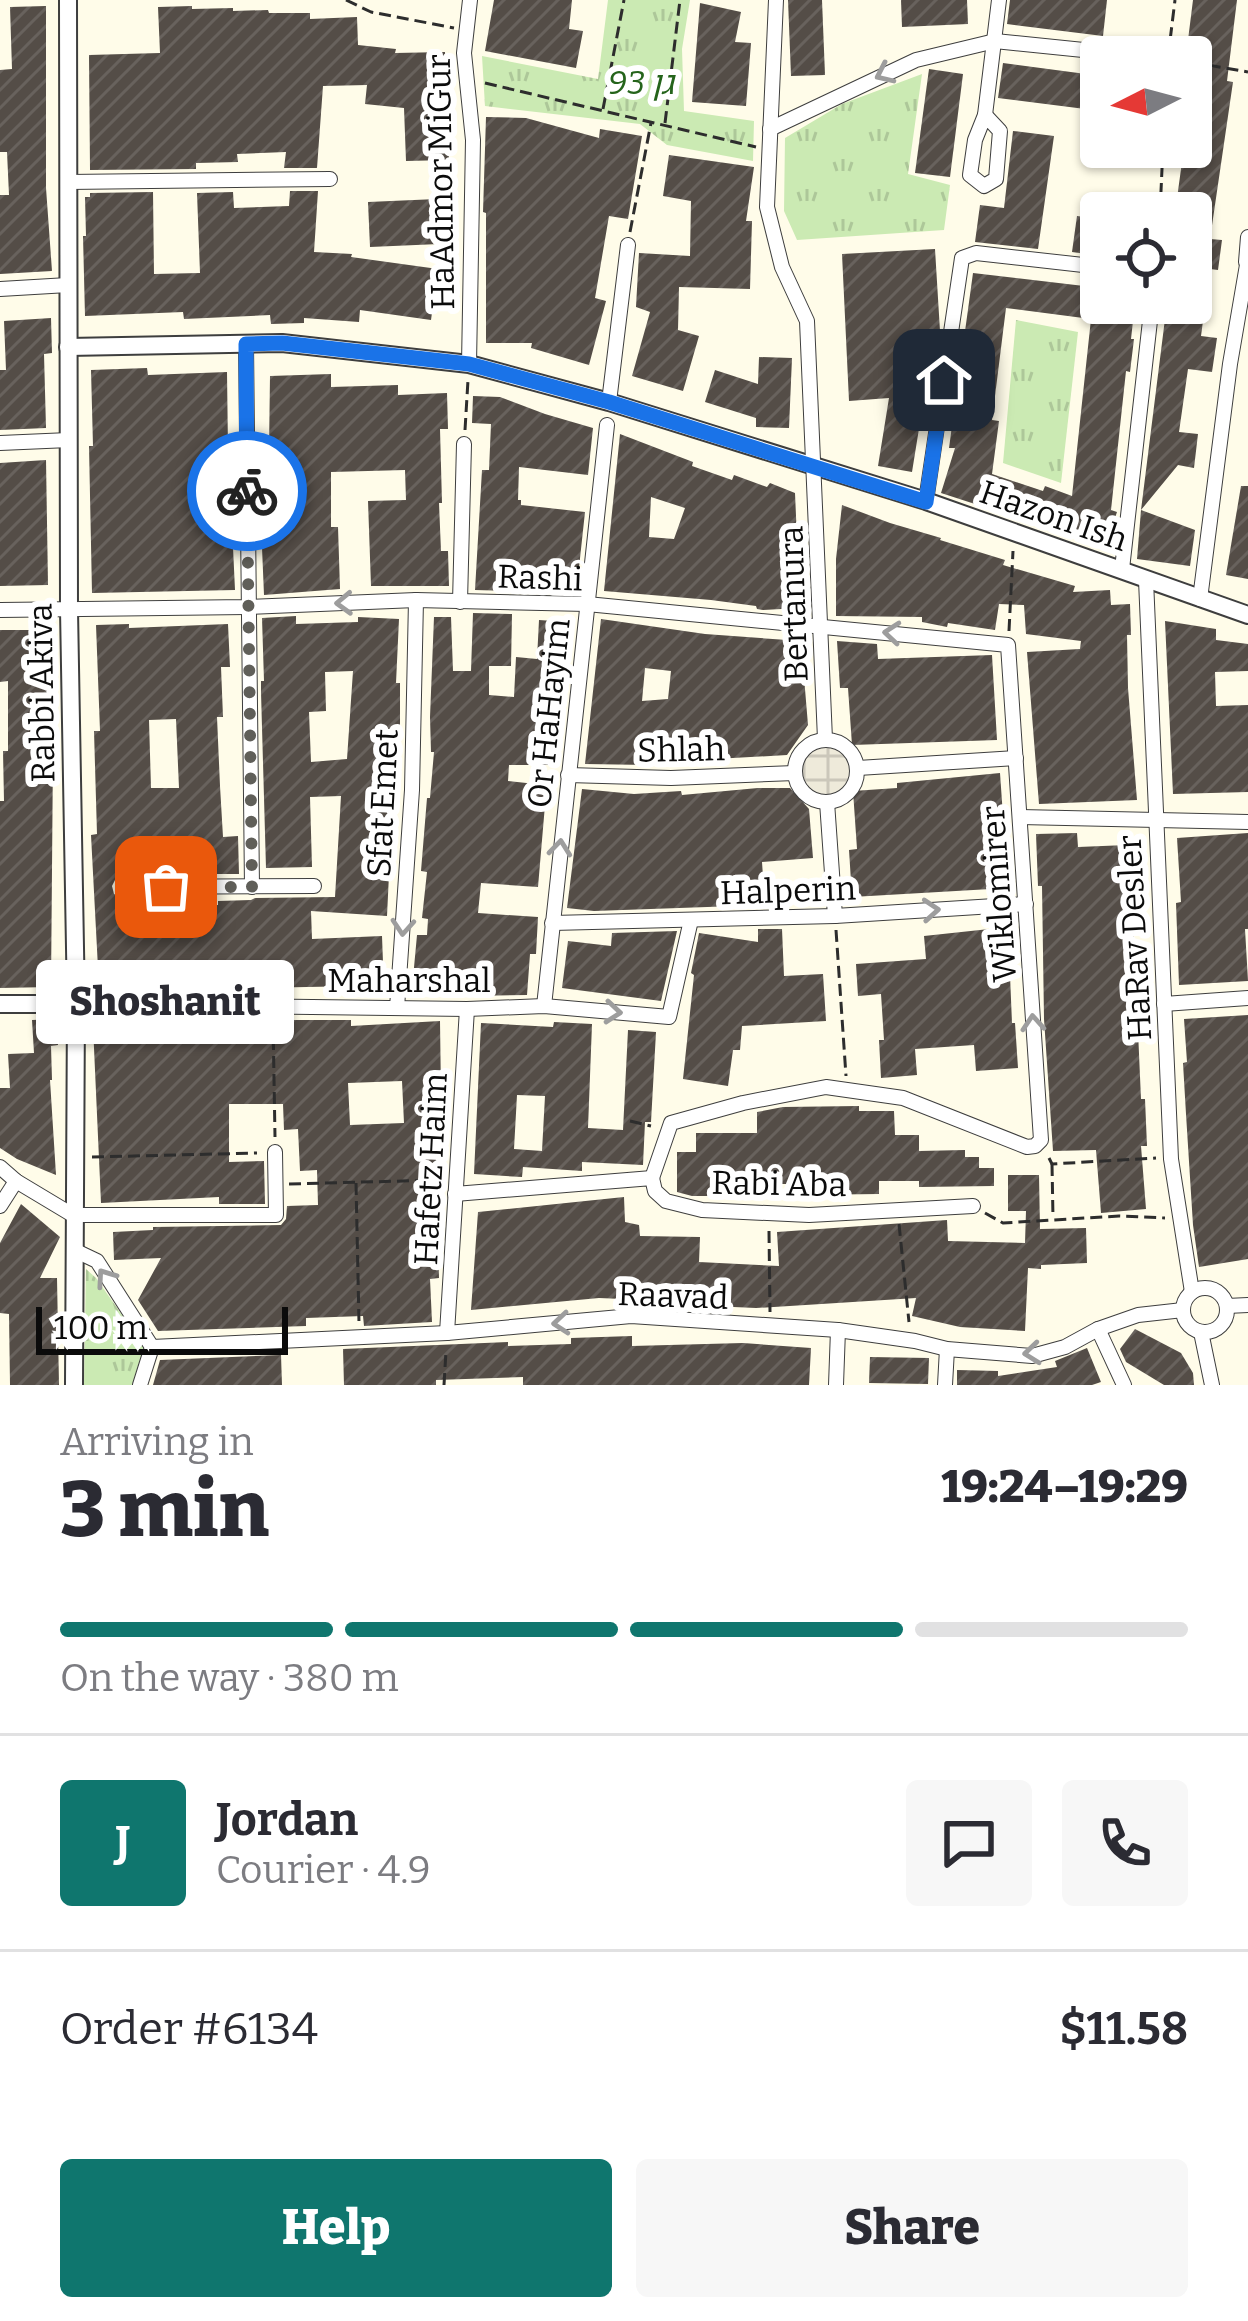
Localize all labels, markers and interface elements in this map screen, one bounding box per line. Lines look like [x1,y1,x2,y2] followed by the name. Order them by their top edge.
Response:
[1080,36,1212,168] north arrow
[1080,36,1212,324] map controls
[419,54,463,310] street label: HaAdmor MiGur
[874,60,896,84] one-way arrow
[608,63,676,103] park label: גן 93
[1080,192,1212,324] button: locate
[893,329,995,431] pin
[911,347,977,413] icon: home
[187,431,307,551] courier
[214,458,280,524] icon: bike
[975,472,1133,560] street label: Hazon Ish
[771,525,817,683] street label: Bertanura
[497,557,583,599] street label: Rashi
[334,590,353,616] one-way arrow
[20,603,64,783] street label: Rabbi Akiva
[519,616,579,810] street label: Or HaHayim
[882,621,901,646] one-way arrow
[359,728,407,878] street label: Sfat Emet
[637,729,725,771] street label: Shlah
[973,804,1025,983] street label: Wiklomirer
[1110,834,1160,1042] street label: HaRav Desler
[115,836,217,938] pin
[547,838,572,857] one-way arrow
[133,854,199,920] icon: bag
[719,869,857,913] street label: Halperin
[922,897,941,923] one-way arrow
[390,918,416,937] one-way arrow
[37,959,295,1043] callout: Shoshanit
[327,961,491,1001] street label: Maharshal
[69,979,261,1025] text: Shoshanit
[604,999,623,1024] one-way arrow
[1021,1013,1047,1032] one-way arrow
[406,1072,456,1266] street label: Hafetz Haim
[711,1163,847,1205] street label: Rabi Aba
[97,1268,119,1290] one-way arrow
[617,1274,729,1318] street label: Raavad
[36,1301,288,1354] scale bar
[54,1308,148,1348] text: 100 m
[551,1309,570,1335] one-way arrow
[1022,1340,1041,1365] one-way arrow
[60,1419,254,1465] text: Arriving in
[941,1460,1188,1514] text: 19:24–19:29
[60,1463,269,1557] text: 3 min
[60,1655,399,1701] text: On the way · 380 m
[906,1780,1032,1906] button: chat
[1062,1780,1188,1906] button: phone
[216,1793,358,1847] text: Jordan
[115,1816,131,1870] text: J
[216,1847,431,1893] text: Courier · 4.9
[60,2002,318,2056] text: Order #6134
[1060,2002,1188,2056] text: $11.58
[60,2159,612,2297] button: Help
[636,2159,1188,2297] button: Share

